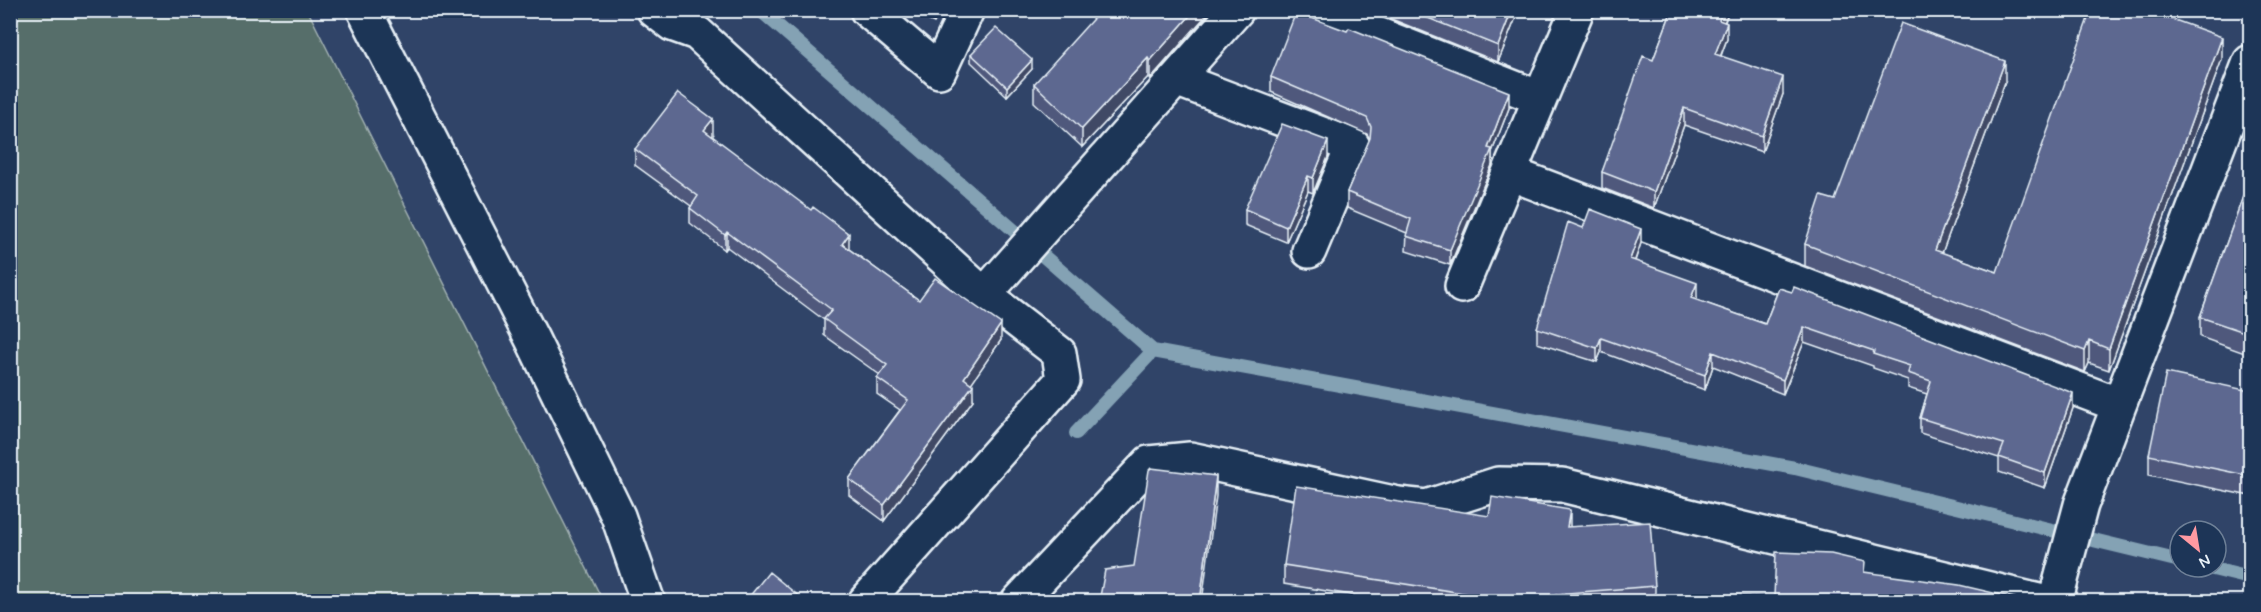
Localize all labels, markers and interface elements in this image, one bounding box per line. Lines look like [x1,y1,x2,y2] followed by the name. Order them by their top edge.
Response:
[2168,519,2228,579] north arrow
[2195,549,2215,572] text: N

